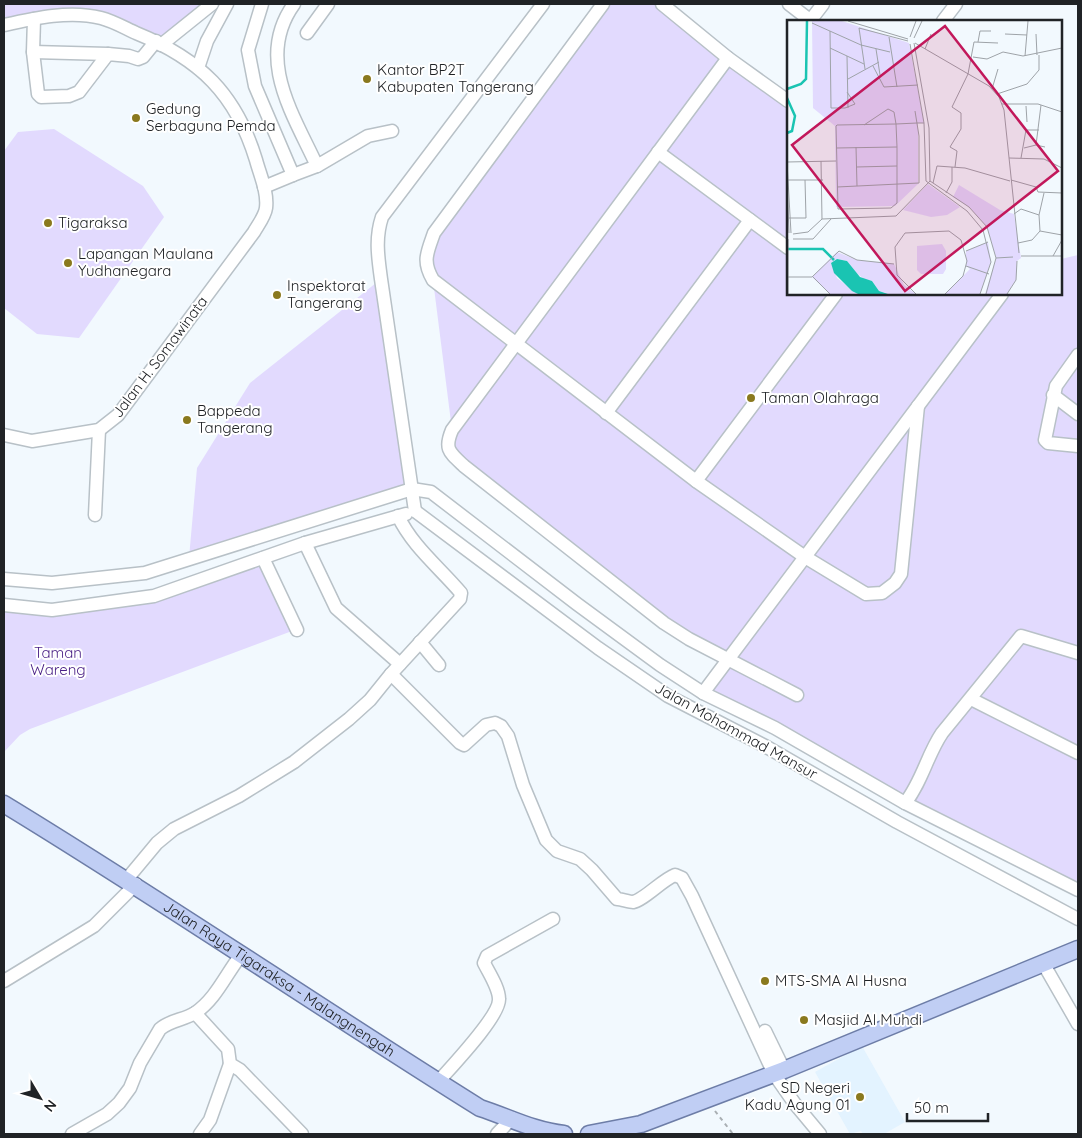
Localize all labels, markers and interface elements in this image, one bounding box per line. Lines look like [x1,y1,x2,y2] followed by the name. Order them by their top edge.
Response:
[787,20,1062,295] inset map
[377,60,534,96] place label: Kantor BP2T Kabupaten Tangerang
[361,73,373,85] marker: Kantor BP2T Kabupaten Tangerang
[146,99,276,135] place label: Gedung Serbaguna Pemda
[130,112,142,124] marker: Gedung Serbaguna Pemda
[58,213,128,232] place label: Tigaraksa
[42,217,54,229] marker: Tigaraksa
[78,244,213,280] place label: Lapangan Maulana Yudhanegara
[62,257,74,269] marker: Lapangan Maulana Yudhanegara
[287,276,366,312] place label: Inspektorat Tangerang
[271,289,283,301] marker: Inspektorat Tangerang
[108,292,211,421] street label: Jalan H. Somawinata
[761,388,879,407] place label: Taman Olahraga
[745,392,757,404] marker: Taman Olahraga
[197,401,273,437] place label: Bappeda Tangerang
[181,414,193,426] marker: Bappeda Tangerang
[30,643,86,679] park label: Taman Wareng
[652,678,821,783] street label: Jalan Mohammad Mansur
[160,897,399,1061] street label: Jalan Raya Tigaraksa - Malangnengah
[775,971,907,990] place label: MTS-SMA Al Husna
[759,975,771,987] marker: MTS-SMA Al Husna
[814,1010,922,1029] place label: Masjid Al Muhdi
[798,1014,810,1026] marker: Masjid Al Muhdi
[15,1073,65,1123] north arrow
[745,1078,850,1114] place label: SD Negeri Kadu Agung 01
[907,1090,988,1122] scale bar
[854,1091,866,1103] marker: SD Negeri Kadu Agung 01
[40,1096,61,1116] text: N
[914,1098,949,1117] text: 50 m

